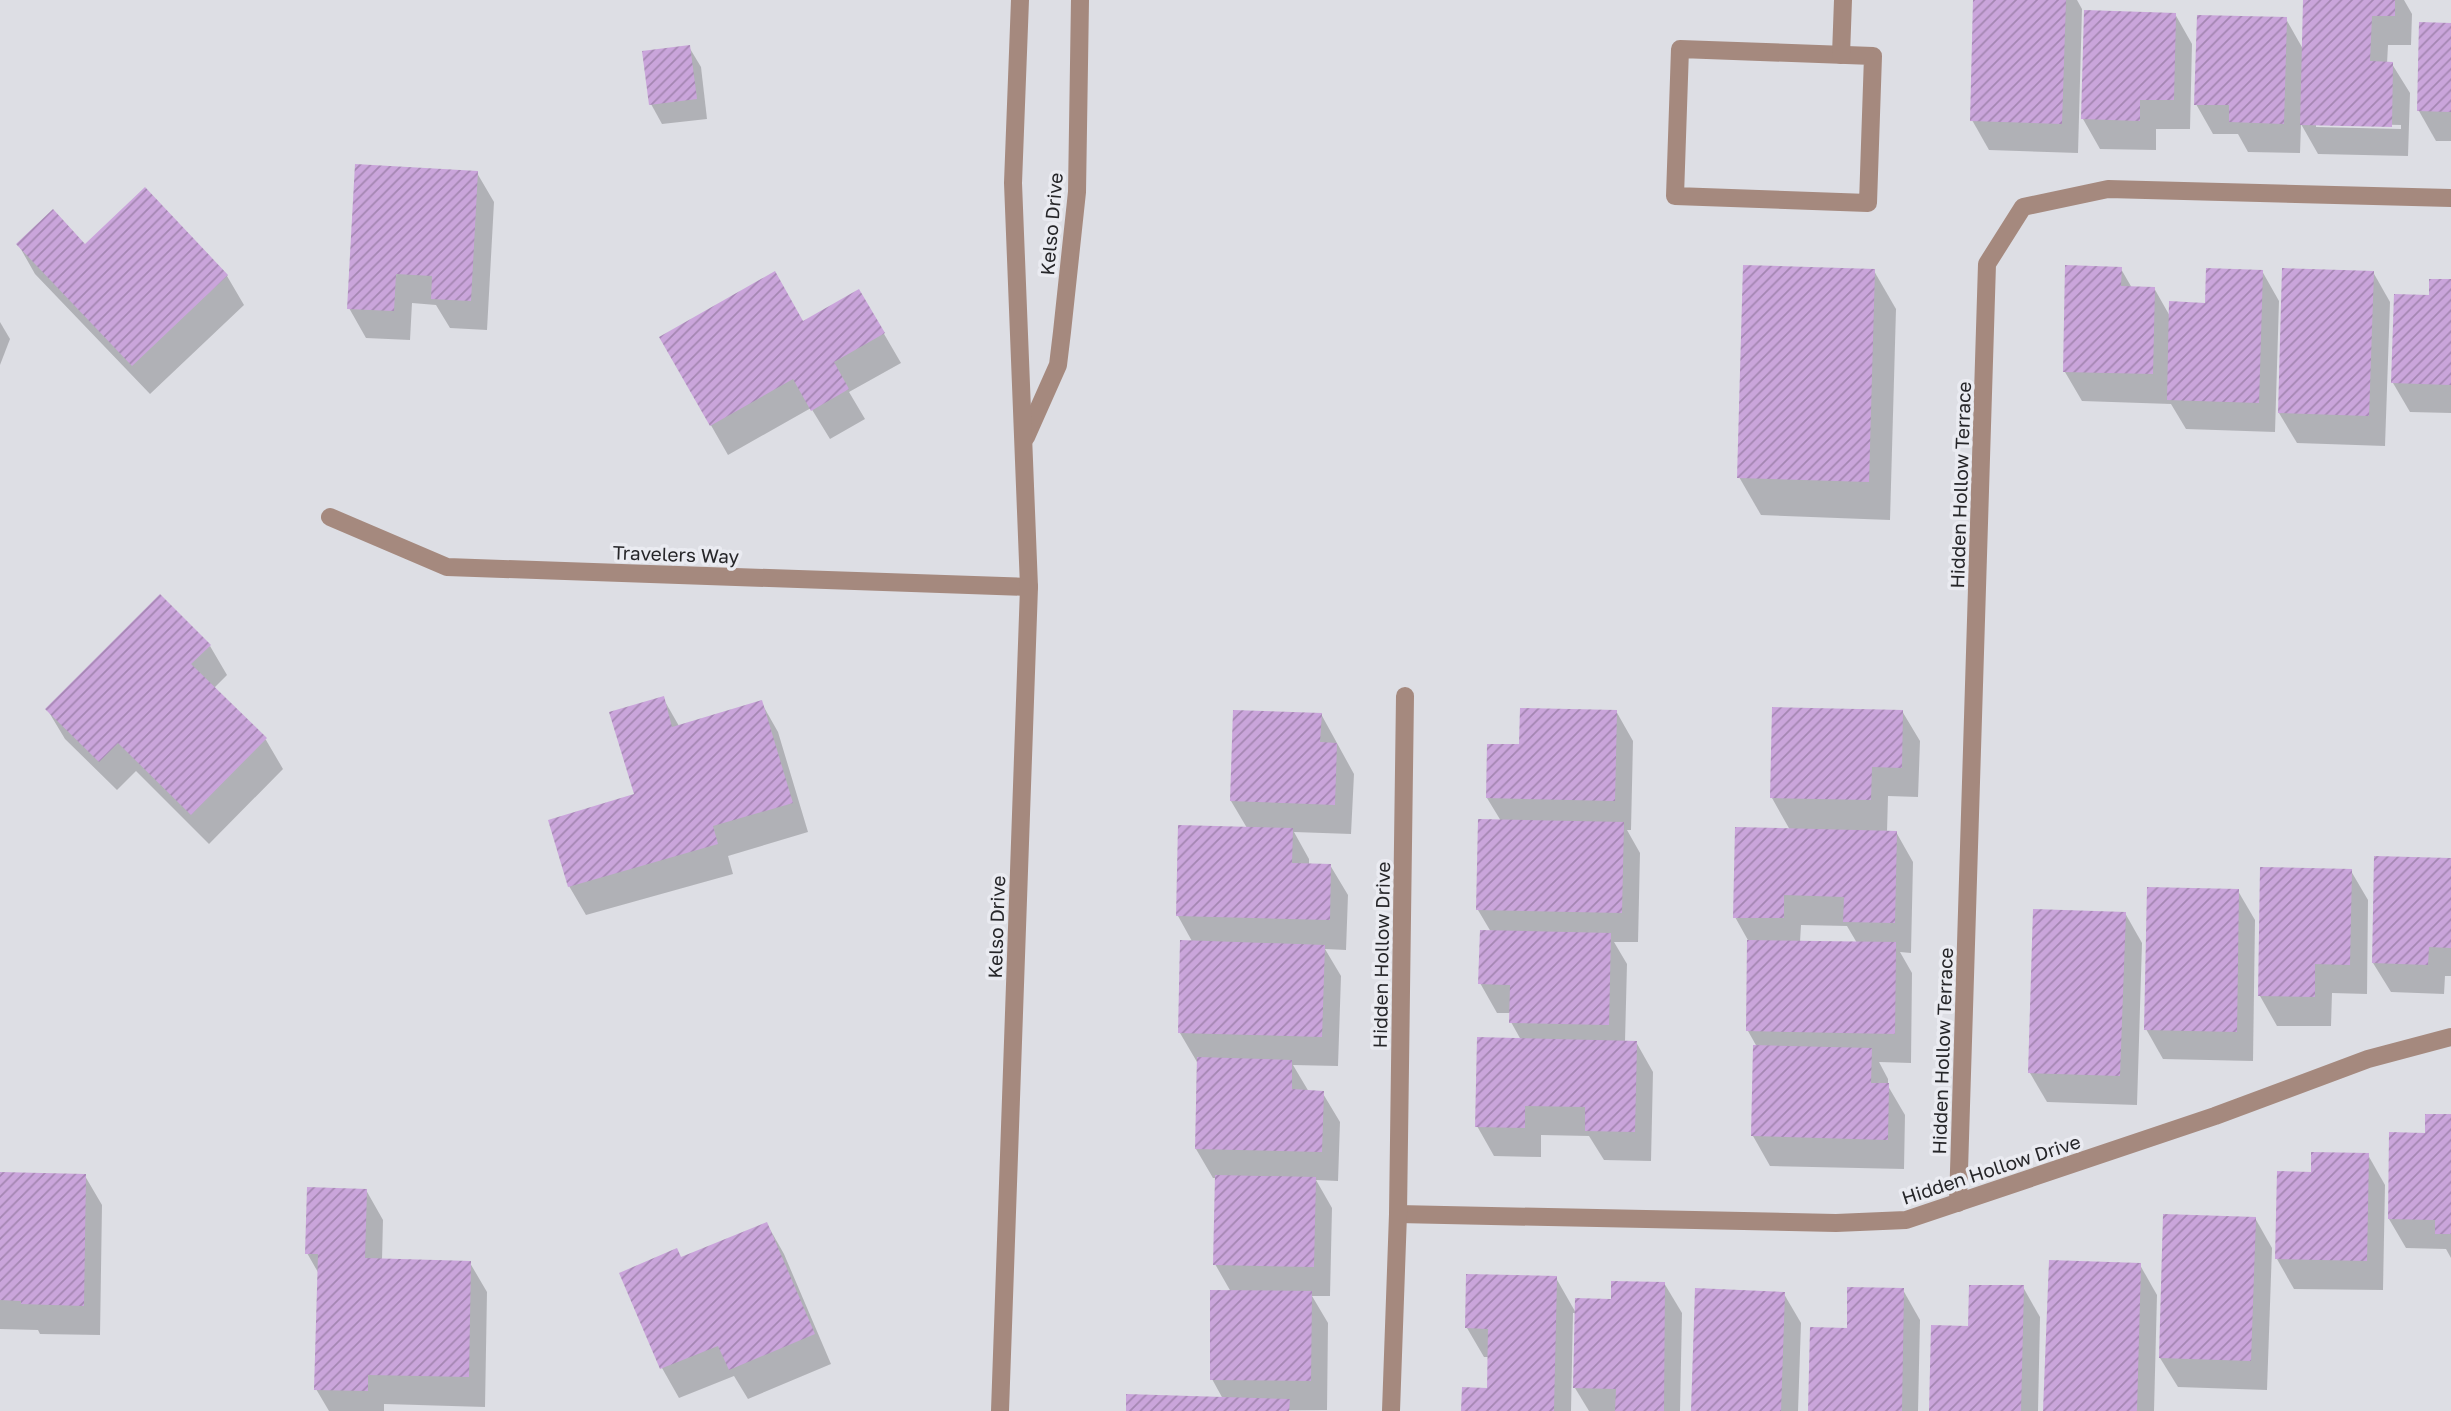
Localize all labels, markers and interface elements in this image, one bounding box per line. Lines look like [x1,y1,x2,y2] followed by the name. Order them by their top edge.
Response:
[1035,172,1067,276] street label: Kelso Drive
[1945,381,1975,589] street label: Hidden Hollow Terrace
[612,540,740,568] street label: Travelers Way
[1368,862,1394,1048] street label: Hidden Hollow Drive
[983,875,1009,979] street label: Kelso Drive
[1927,947,1957,1155] street label: Hidden Hollow Terrace
[1899,1129,2083,1209] street label: Hidden Hollow Drive

